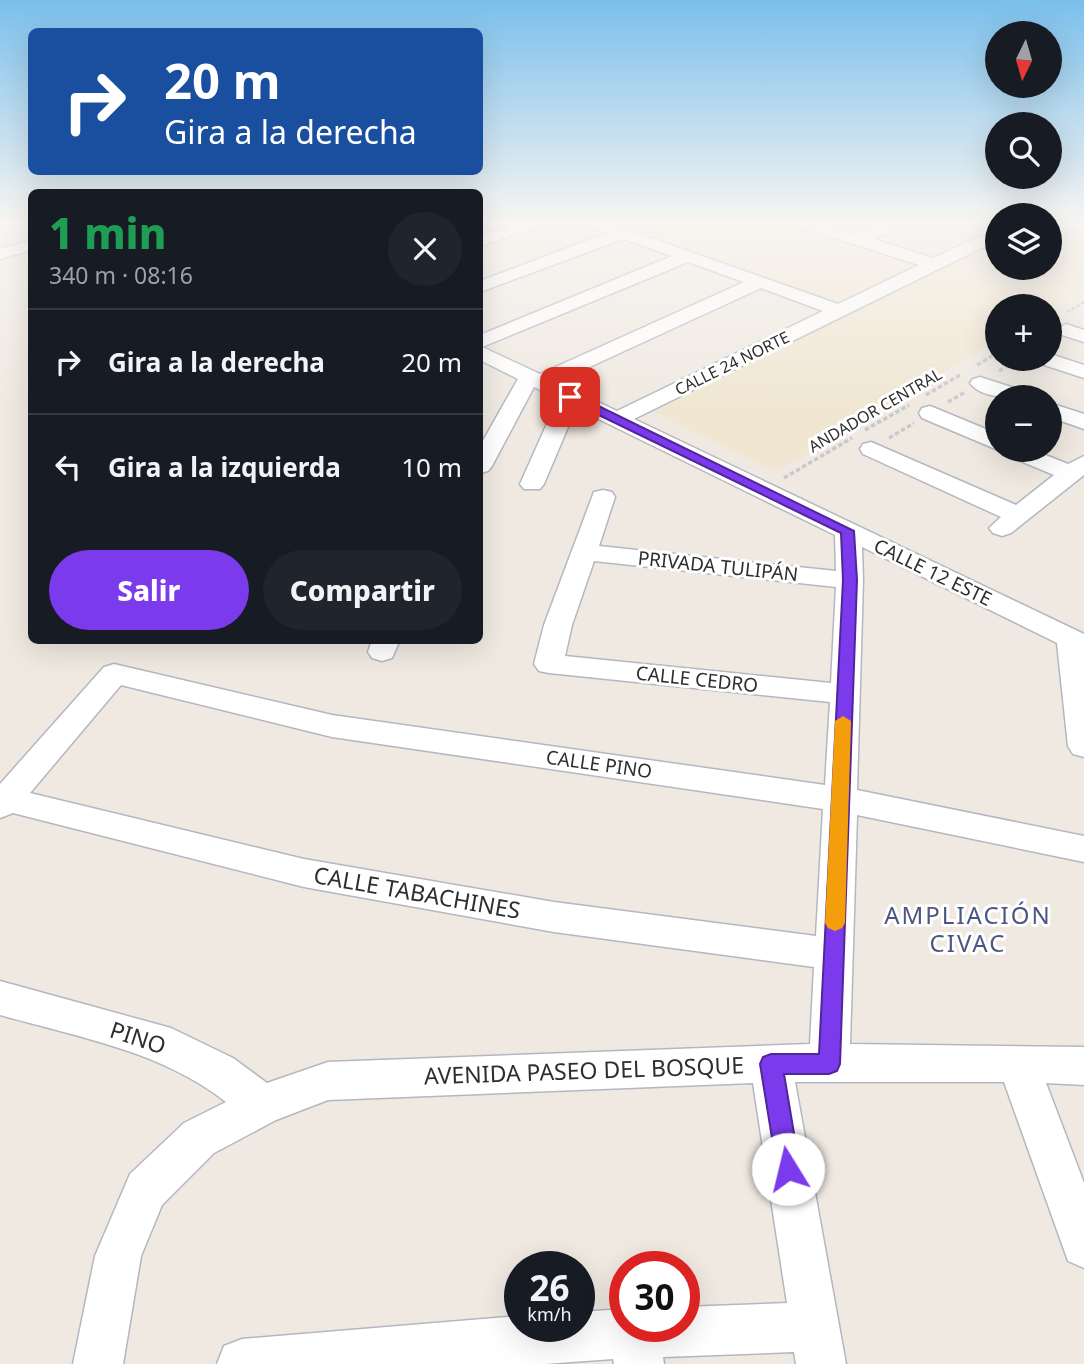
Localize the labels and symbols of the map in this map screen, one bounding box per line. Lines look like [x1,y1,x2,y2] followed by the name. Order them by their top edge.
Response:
[985,21,1062,98] north arrow
[671,326,793,400] street label: CALLE 24 NORTE
[804,363,946,457] street label: ANDADOR CENTRAL
[540,367,600,427] pin
[870,532,996,612] street label: CALLE 12 ESTE
[637,545,799,587] street label: PRIVADA TULIPÁN
[635,660,759,698] street label: CALLE CEDRO
[544,744,654,784] street label: CALLE PINO
[311,858,523,926] street label: CALLE TABACHINES
[884,898,1052,959] district label: AMPLIACIÓN CIVAC
[106,1013,170,1061] street label: PINO
[423,1048,745,1092] street label: AVENIDA PASEO DEL BOSQUE
[751,1132,825,1206] position arrow
[609,1251,700,1342] speed limit sign: 30

